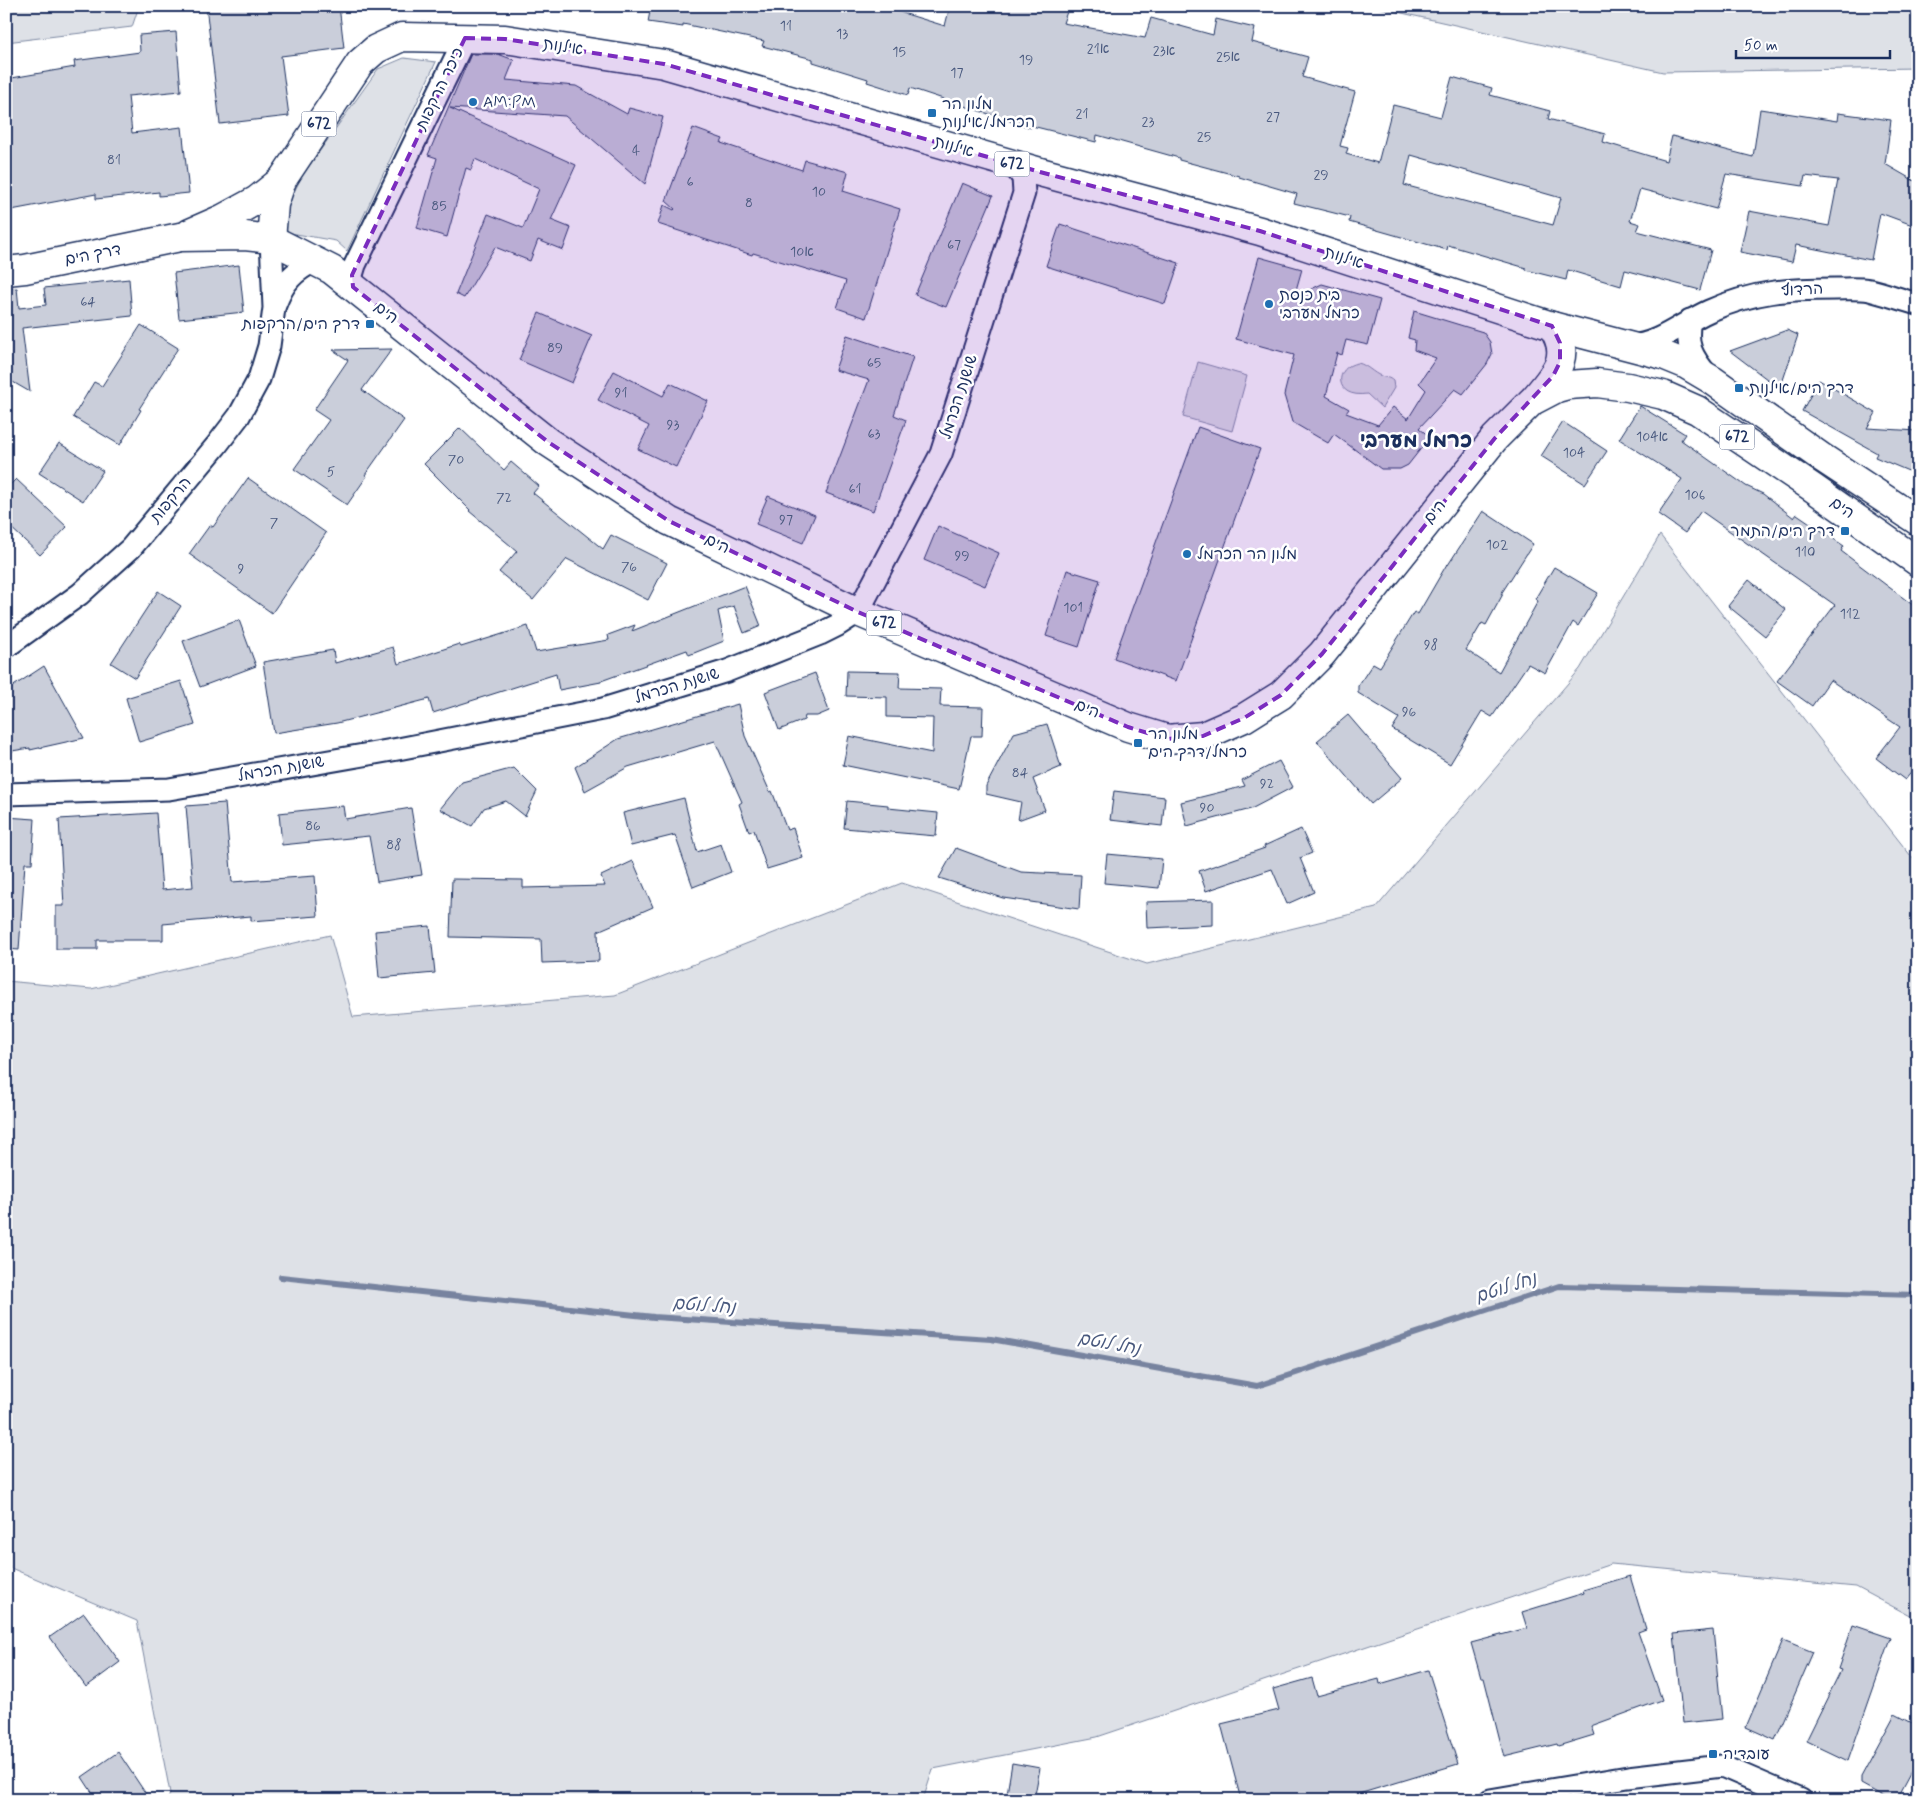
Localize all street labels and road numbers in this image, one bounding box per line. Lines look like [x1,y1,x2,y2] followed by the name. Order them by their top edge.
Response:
[541,33,585,61] street label: אילנות
[411,44,469,135] street label: כיכר הרקפות
[302,112,336,136] road number: 672
[931,131,977,163] street label: אילנות
[994,152,1030,176] road number: 672
[63,239,123,271] street label: דרך הים
[1321,242,1367,274] street label: אילנות
[1780,278,1824,302] street label: הרדוף
[370,297,402,329] street label: הים
[935,352,983,442] street label: שושנת הכרמל
[1720,424,1754,450] road number: 672
[145,473,196,528] street label: הרקפות
[1826,492,1858,524] street label: הים
[1419,496,1451,528] street label: הים
[701,529,733,559] street label: הים
[866,610,902,636] road number: 672
[632,663,722,709] street label: שושנת הכרמל
[1071,694,1103,724] street label: הים
[236,751,326,787] street label: שושנת הכרמל

